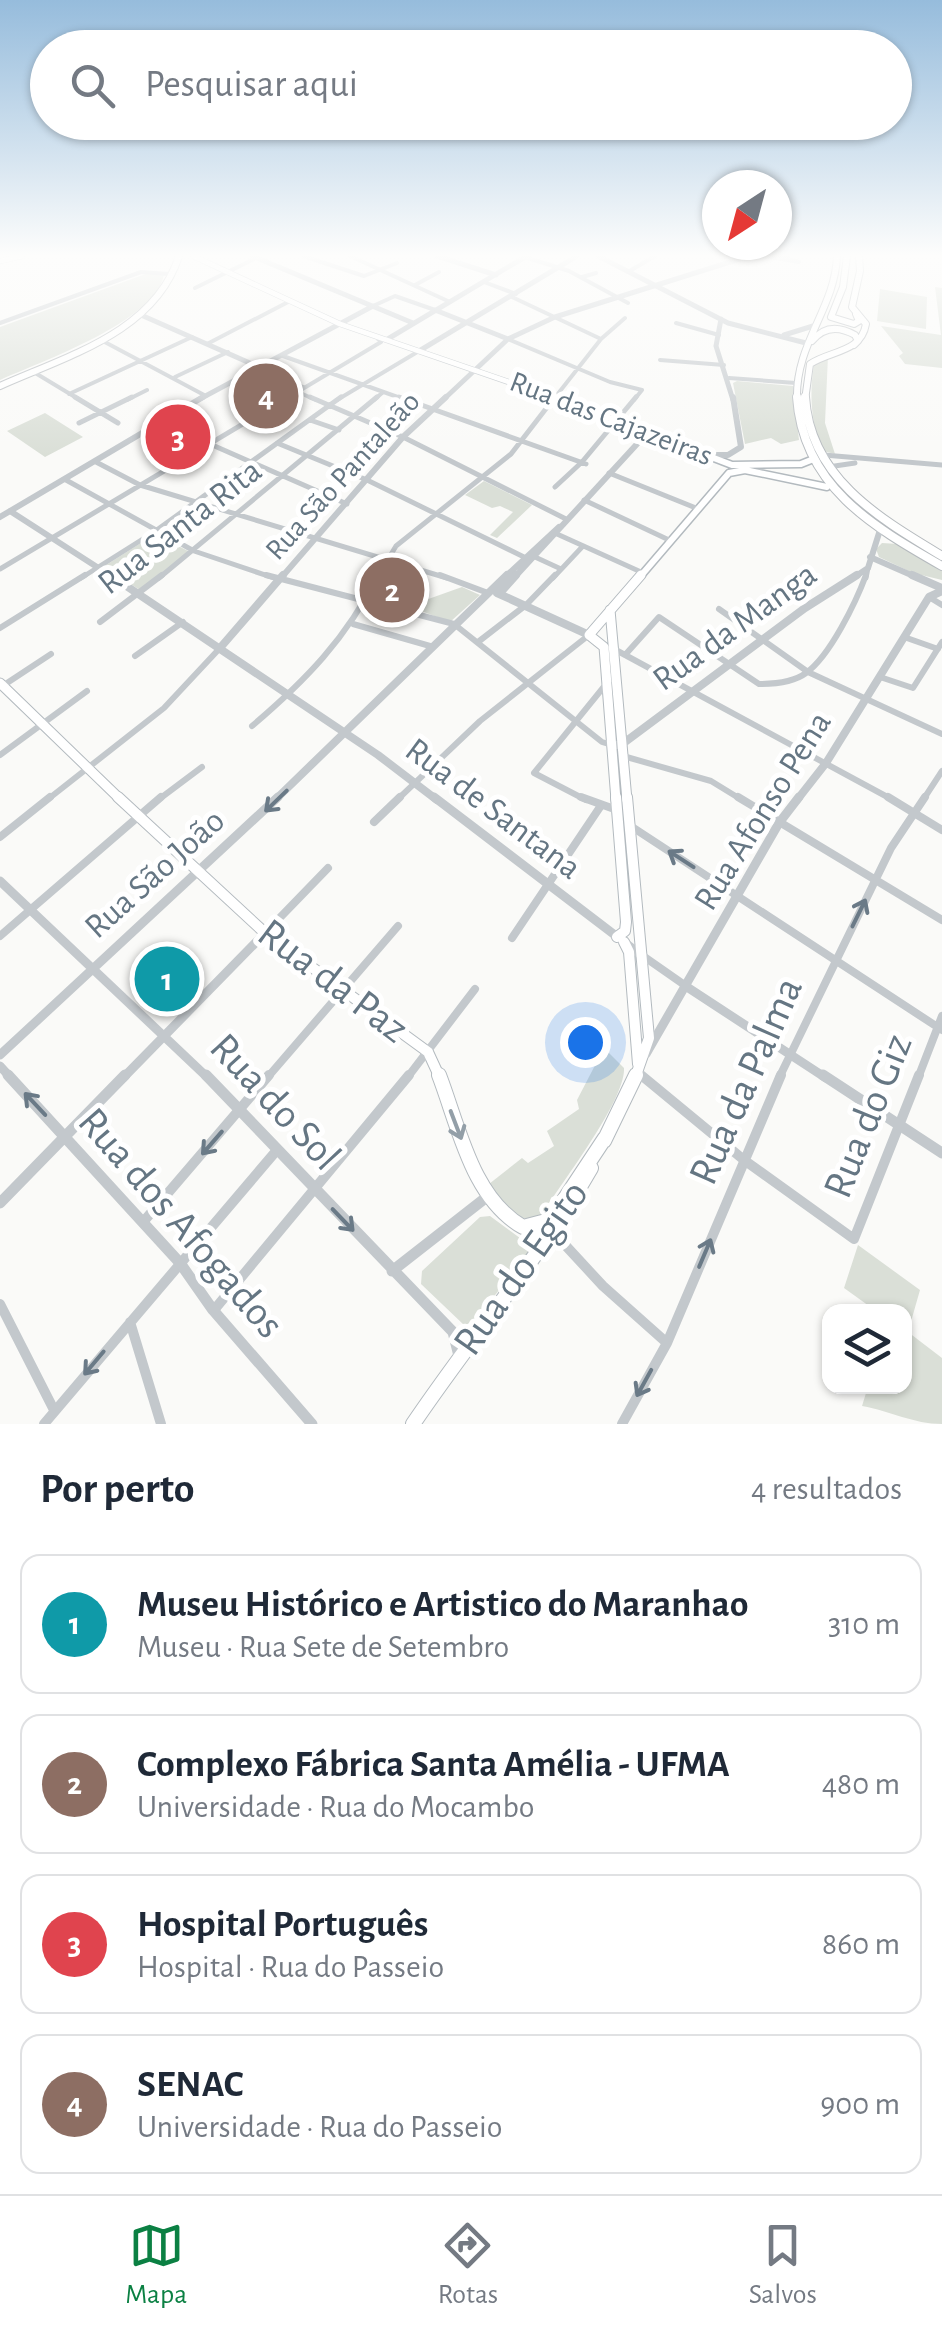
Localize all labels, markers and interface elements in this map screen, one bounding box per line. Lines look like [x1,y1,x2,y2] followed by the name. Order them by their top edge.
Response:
[30,30,912,140] search box
[65,58,120,113] icon: search
[145,66,358,104] text: Pesquisar aqui
[702,170,792,260] north arrow
[234,358,298,434] pin: 4
[506,367,716,471] street label: Rua das Cajazeiras
[260,386,426,566] street label: Rua São Pantaleão
[146,400,210,474] pin: 3
[92,453,268,601] street label: Rua Santa Rita
[360,552,424,628] pin: 2
[647,556,823,698] street label: Rua da Manga
[688,706,838,916] street label: Rua Afonso Pena
[399,732,587,886] street label: Rua de Santana
[264,789,289,812] one-way arrow
[79,803,231,945] street label: Rua São João
[667,848,696,869] one-way arrow
[851,899,870,929] one-way arrow
[250,911,416,1051] street label: Rua da Paz
[134,942,200,1016] pin: 1
[682,971,810,1191] street label: Rua da Palma
[560,1017,611,1068] your location
[202,1026,348,1178] street label: Rua do Sol
[816,1028,920,1204] street label: Rua do Giz
[23,1093,47,1117] one-way arrow
[70,1100,292,1346] street label: Rua dos Afogados
[448,1109,466,1140] one-way arrow
[202,1129,224,1155] one-way arrow
[446,1173,596,1363] street label: Rua do Egito
[331,1208,355,1232] one-way arrow
[697,1238,715,1269] one-way arrow
[822,1304,912,1394] map controls
[822,1304,912,1394] button: layers
[83,1350,105,1376] one-way arrow
[634,1368,654,1398] one-way arrow
[40,1468,194,1510] text: Por perto
[751,1473,902,1505] text: 4 resultados
[137,1586,749,1624] text: Museu Histórico e Artistico do Maranhao
[69,1608,80,1640] text: 1
[828,1608,900,1640] text: 310 m
[137,1631,509,1663] text: Museu · Rua Sete de Setembro
[137,1746,730,1784] text: Complexo Fábrica Santa Amélia - UFMA
[67,1768,82,1800] text: 2
[822,1768,900,1800] text: 480 m
[137,1791,535,1823] text: Universidade · Rua do Mocambo
[137,1906,428,1944] text: Hospital Português
[68,1928,81,1960] text: 3
[822,1928,900,1960] text: 860 m
[137,1951,444,1983] text: Hospital · Rua do Passeio
[137,2066,243,2104] text: SENAC
[66,2088,83,2120] text: 4
[820,2088,900,2120] text: 900 m
[137,2111,502,2143] text: Universidade · Rua do Passeio
[125,2218,187,2312] tab: Mapa
[438,2218,498,2312] tab: Rotas
[749,2218,817,2312] tab: Salvos

